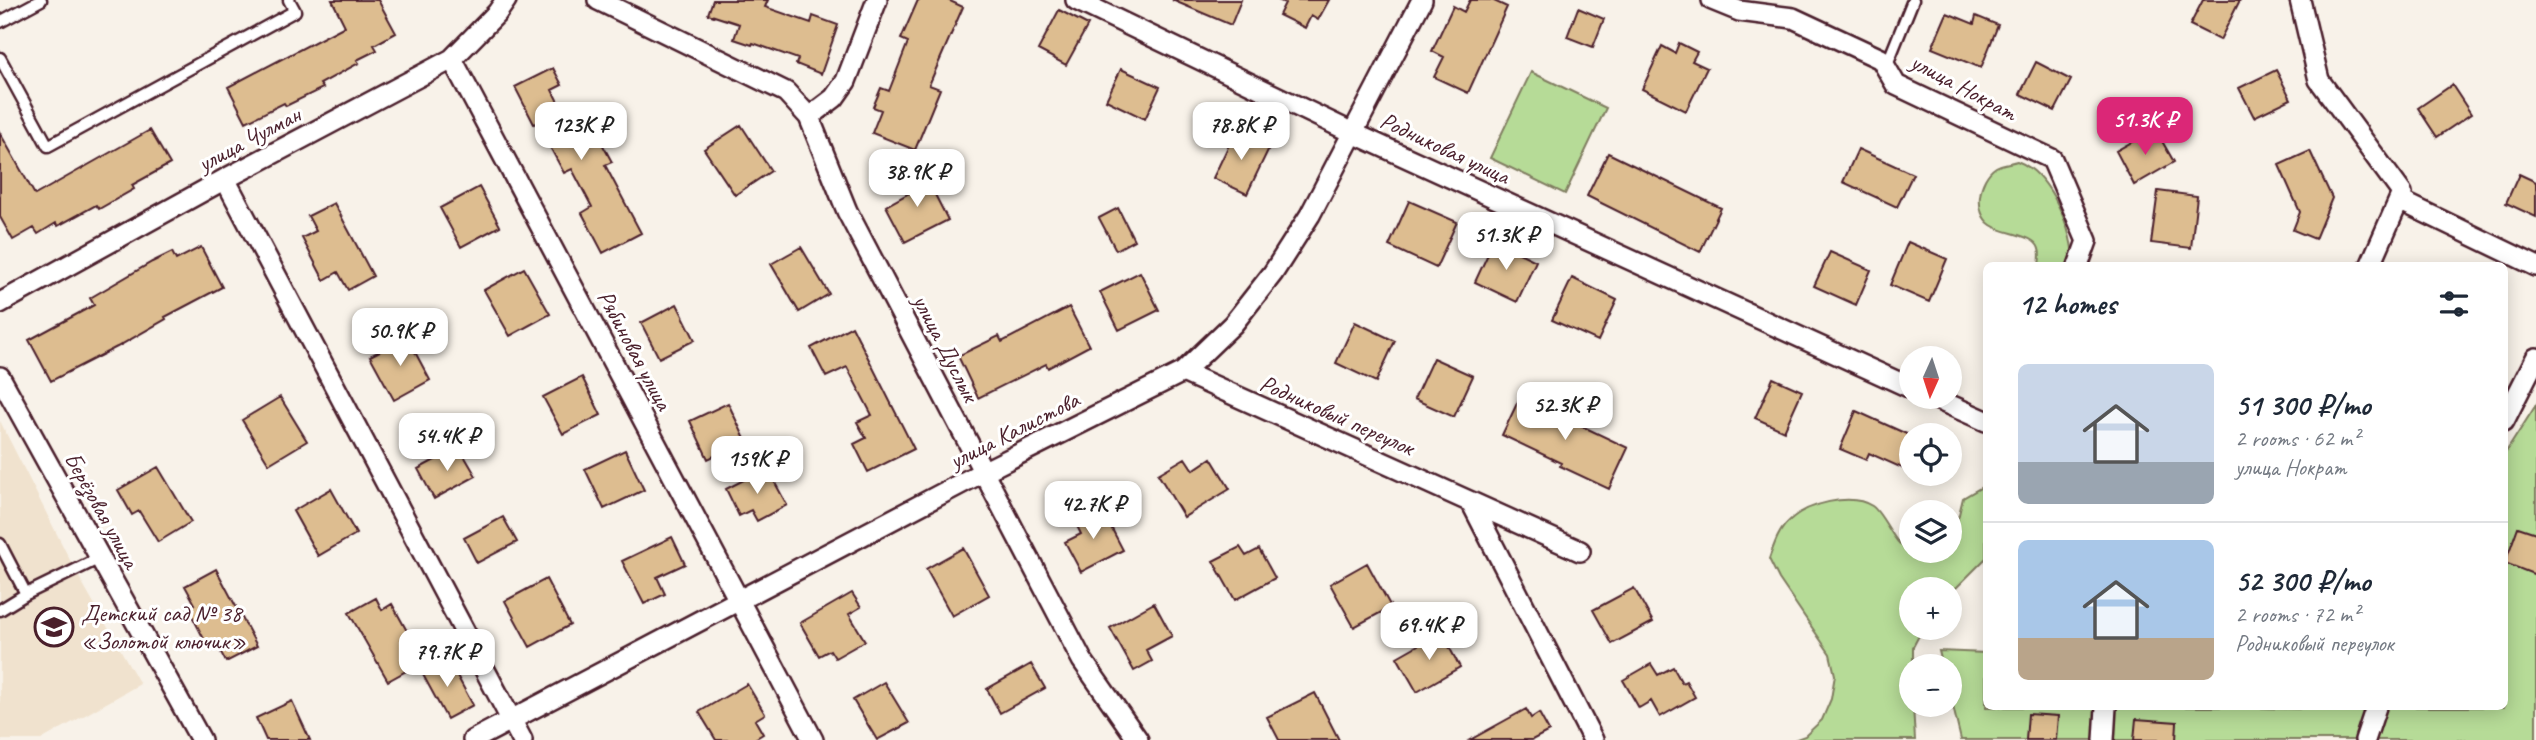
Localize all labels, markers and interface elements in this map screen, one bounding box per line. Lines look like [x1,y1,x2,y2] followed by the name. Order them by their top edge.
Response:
[1904,46,2023,128] street label: улица Нократ
[2080,97,2210,157] pin: 51.3K ₽
[191,99,307,179] street label: улица Чулман
[524,102,638,162] pin: 123K ₽
[1176,102,1306,162] pin: 78.8K ₽
[1376,105,1516,192] street label: Родниковая улица
[2113,105,2177,134] text: 51.3K ₽
[551,110,611,139] text: 123K ₽
[1209,110,1273,139] text: 78.8K ₽
[852,150,982,209] pin: 38.9K ₽
[885,157,949,186] text: 38.9K ₽
[1441,212,1571,272] pin: 51.3K ₽
[1474,220,1538,249] text: 51.3K ₽
[591,285,680,416] street label: Рябиновая улица
[2018,285,2116,323] text: 12 homes
[2435,285,2473,323] icon: filters
[905,288,987,409] street label: улица Дуслык
[335,308,465,368] pin: 50.9K ₽
[368,316,432,345] text: 50.9K ₽
[1899,346,1962,410] north arrow
[1899,346,1962,717] map controls
[1255,368,1421,463] street label: Родниковый переулок
[1500,382,1630,442] pin: 52.3K ₽
[942,384,1085,477] street label: улица Калистова
[2235,386,2370,424] text: 51 300 ₽/mo
[1533,390,1597,419] text: 52.3K ₽
[2074,392,2158,476] icon: home
[382,414,512,473] pin: 54.4K ₽
[415,421,479,450] text: 54.4K ₽
[1899,423,1962,486] button: locate
[2235,424,2359,453] text: 2 rooms · 62 m²
[700,436,814,496] pin: 159K ₽
[727,444,787,473] text: 159K ₽
[57,446,147,576] street label: Берёзовая улица
[2235,453,2346,482] text: улица Нократ
[1028,482,1158,541] pin: 42.7K ₽
[1061,489,1125,518] text: 42.7K ₽
[1899,500,1962,563] button: layers
[2235,562,2370,600] text: 52 300 ₽/mo
[2074,568,2158,652] icon: home
[1899,577,1962,640] button: +
[81,598,246,656] place label: Детский сад № 38 «Золотой ключик»
[2235,600,2359,629] text: 2 rooms · 72 m²
[1364,602,1494,662] pin: 69.4K ₽
[33,606,75,648] school or university icon: Детский сад № 38 «Золотой ключик»
[1397,610,1461,639] text: 69.4K ₽
[2235,629,2394,658] text: Родниковый переулок
[382,630,512,689] pin: 79.7K ₽
[415,637,479,666] text: 79.7K ₽
[1899,654,1962,717] button: −

